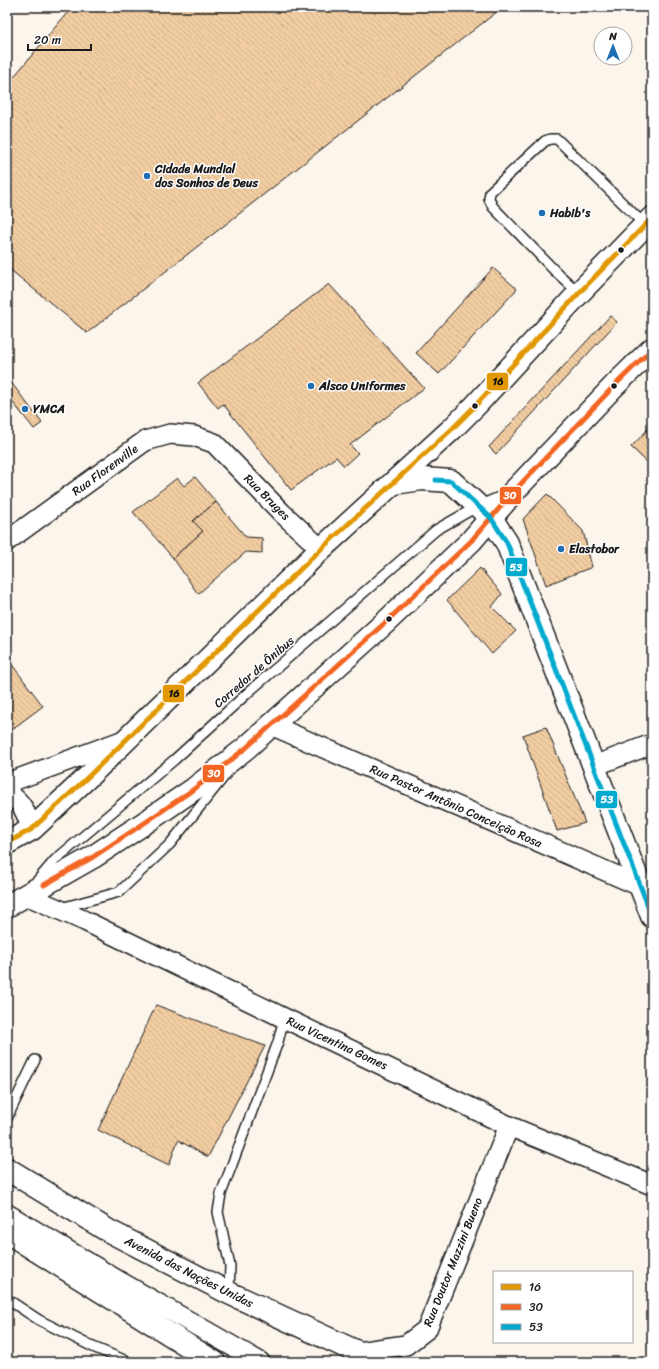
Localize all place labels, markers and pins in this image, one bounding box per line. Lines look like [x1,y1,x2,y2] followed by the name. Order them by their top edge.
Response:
[154,158,258,194] place label: Cidade Mundial dos Sonhos de Deus
[142,171,152,181] marker: Cidade Mundial dos Sonhos de Deus
[549,202,591,224] place label: Habib's
[537,208,547,218] marker: Habib's
[616,245,626,255] unlabelled marker
[318,375,406,397] place label: Alsco Uniformes
[306,381,316,391] marker: Alsco Uniformes
[609,381,619,391] unlabelled marker
[33,398,65,420] place label: YMCA
[470,401,480,411] unlabelled marker
[20,404,30,414] marker: YMCA
[569,538,620,560] place label: Elastobor
[556,544,566,554] marker: Elastobor
[384,614,394,624] unlabelled marker

